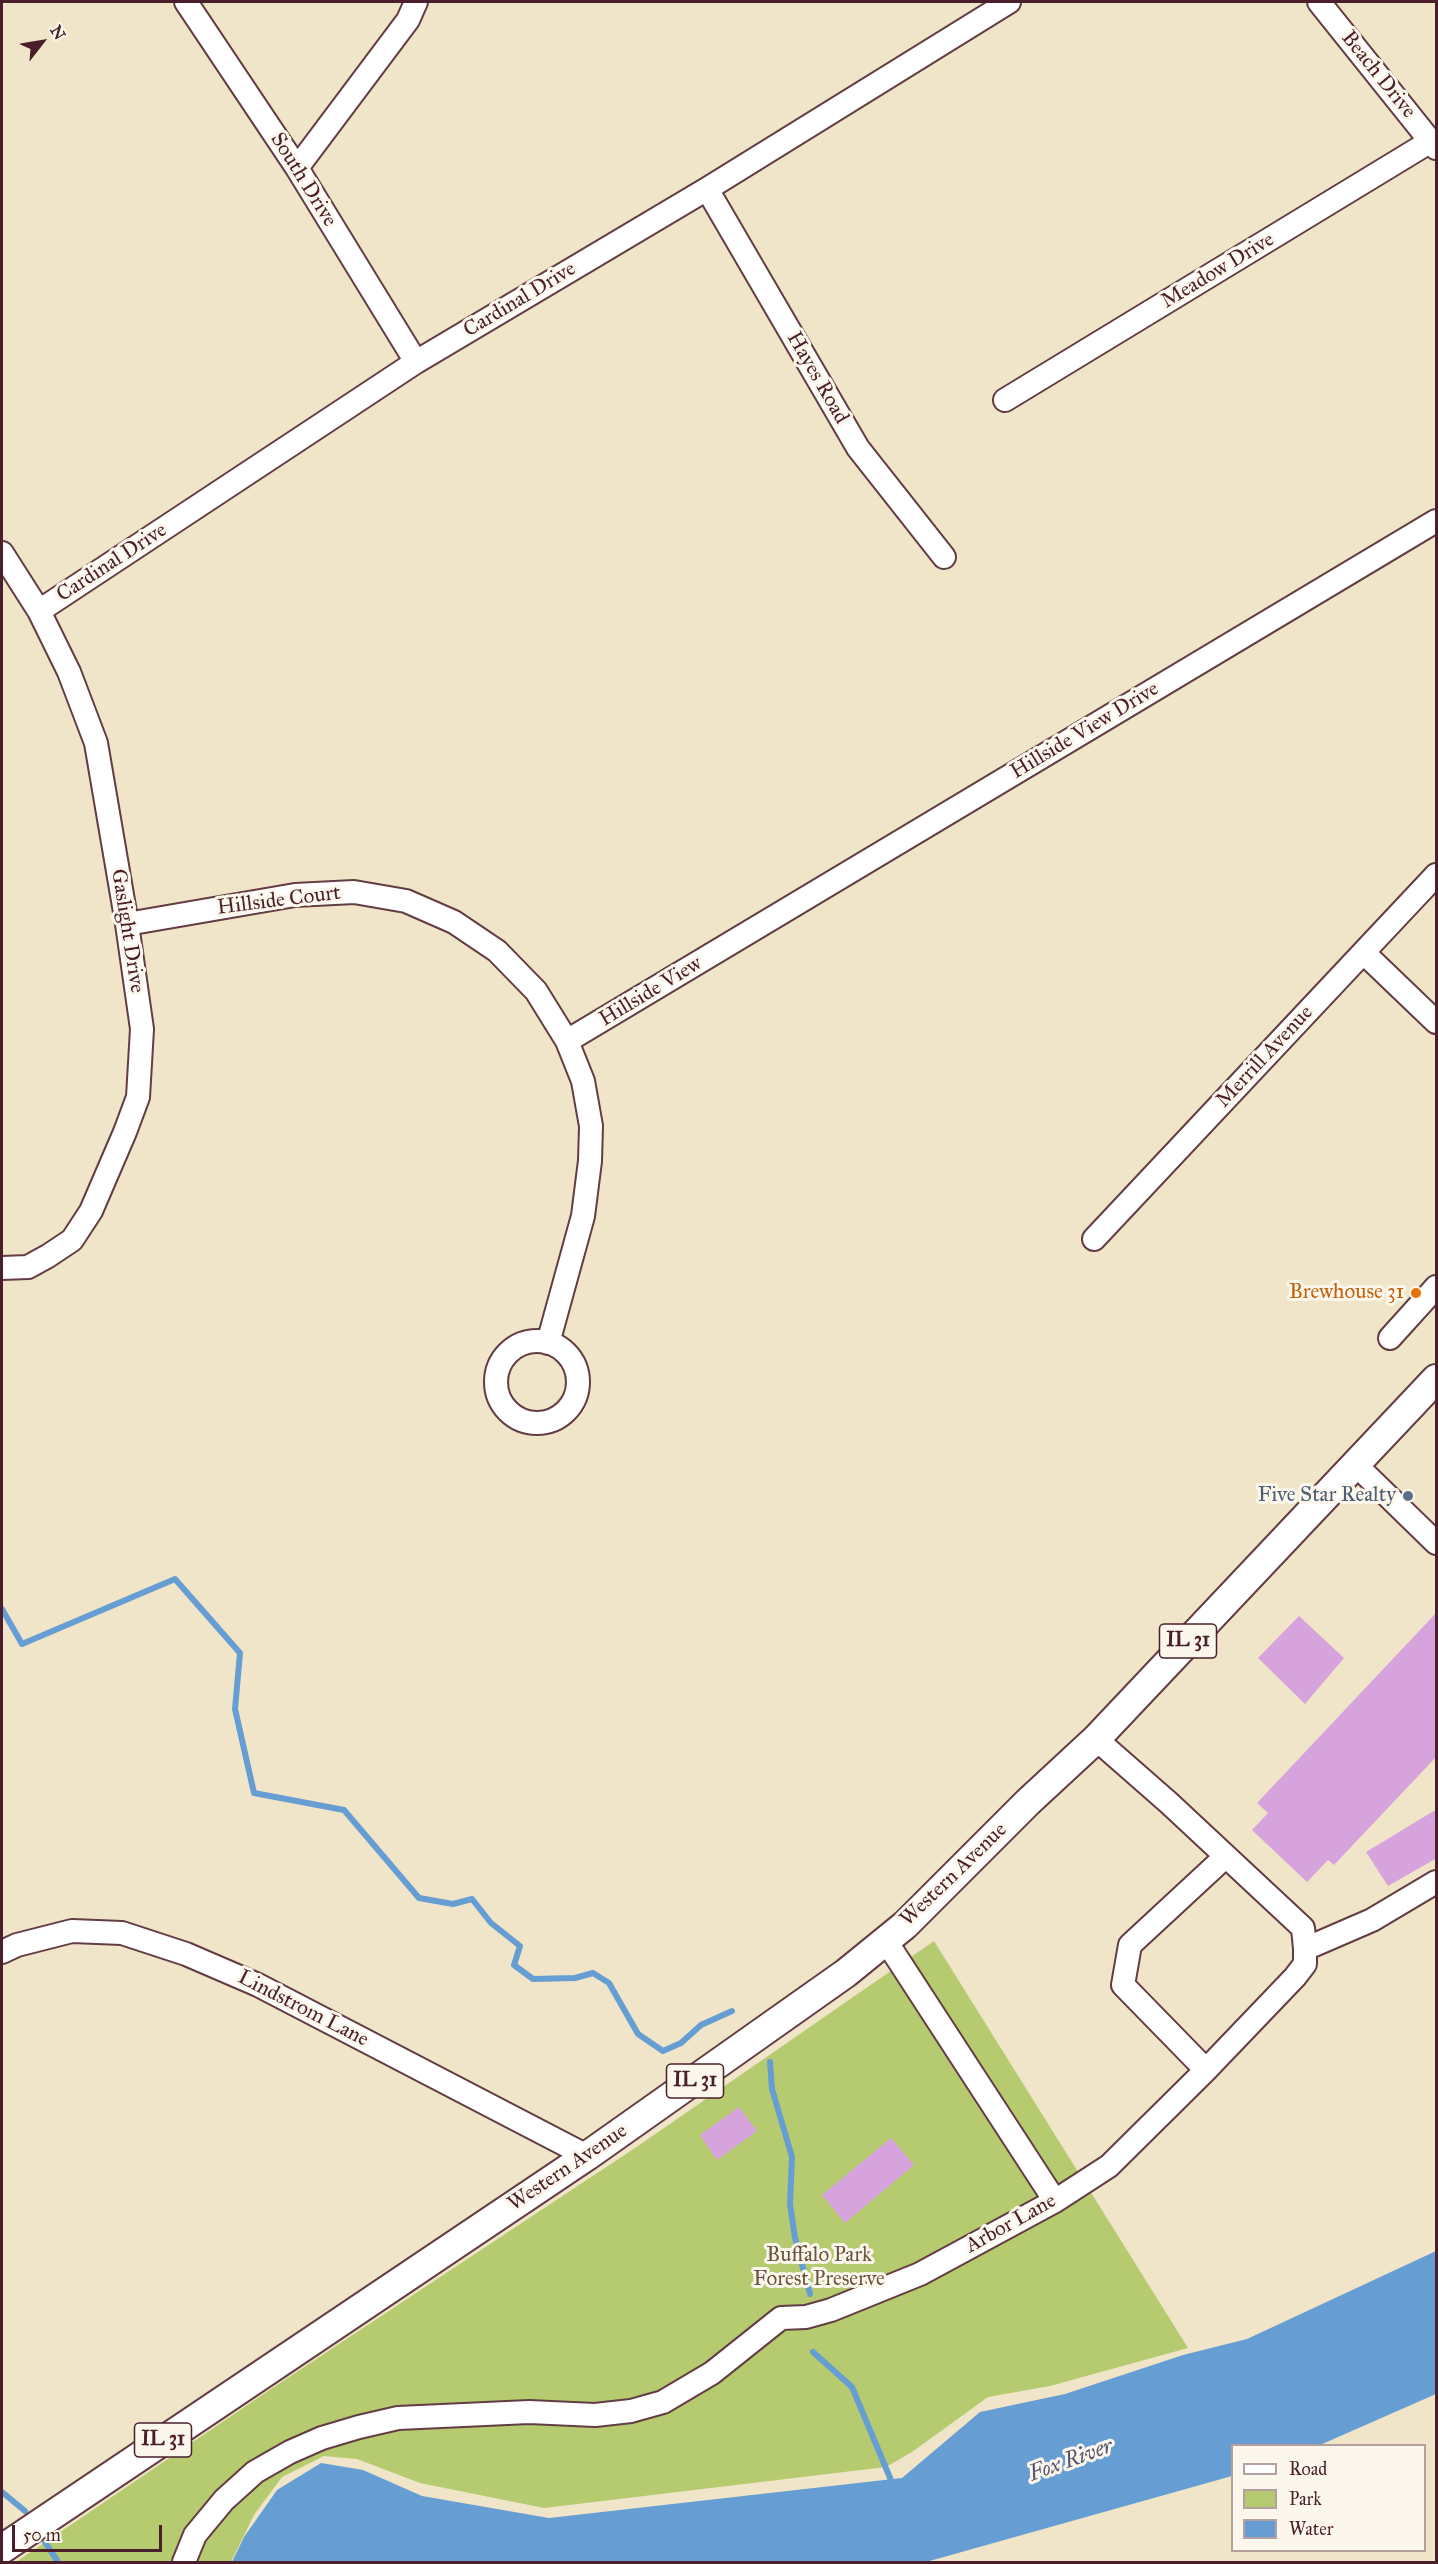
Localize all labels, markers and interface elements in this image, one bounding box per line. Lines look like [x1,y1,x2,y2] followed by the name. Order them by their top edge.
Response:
[12,12,72,72] north arrow
[46,22,69,43] text: N
[1335,26,1421,124] street label: Beach Drive
[264,128,342,232] street label: South Drive
[1157,227,1279,315] street label: Meadow Drive
[459,257,581,343] street label: Cardinal Drive
[781,328,853,428] street label: Hayes Road
[52,518,172,608] street label: Cardinal Drive
[1006,677,1164,785] street label: Hillside View Drive
[105,867,149,995] street label: Gaslight Drive
[216,881,342,921] street label: Hillside Court
[595,952,707,1032] street label: Hillside View
[1211,1001,1319,1113] street label: Merrill Avenue
[1289,1280,1404,1306] place label: Brewhouse 31
[1409,1286,1423,1300] marker: Brewhouse 31
[1258,1483,1396,1509] place label: Five Star Realty
[1401,1489,1415,1503] marker: Five Star Realty
[1160,1624,1216,1658] road number: IL 31
[895,1818,1013,1932] street label: Western Avenue
[233,1965,373,2053] street label: Lindstrom Lane
[666,2064,724,2098] road number: IL 31
[504,2119,632,2217] street label: Western Avenue
[961,2189,1061,2259] street label: Arbor Lane
[753,2243,885,2293] park label: Buffalo Park Forest Preserve
[134,2423,192,2457] road number: IL 31
[1025,2434,1117,2488] water label: Fox River
[1231,2444,1426,2552] legend
[1289,2458,1327,2480] text: Road
[1289,2488,1322,2510] text: Park
[15,2513,165,2551] scale bar
[1289,2518,1333,2540] text: Water
[23,2524,61,2546] text: 50 m

